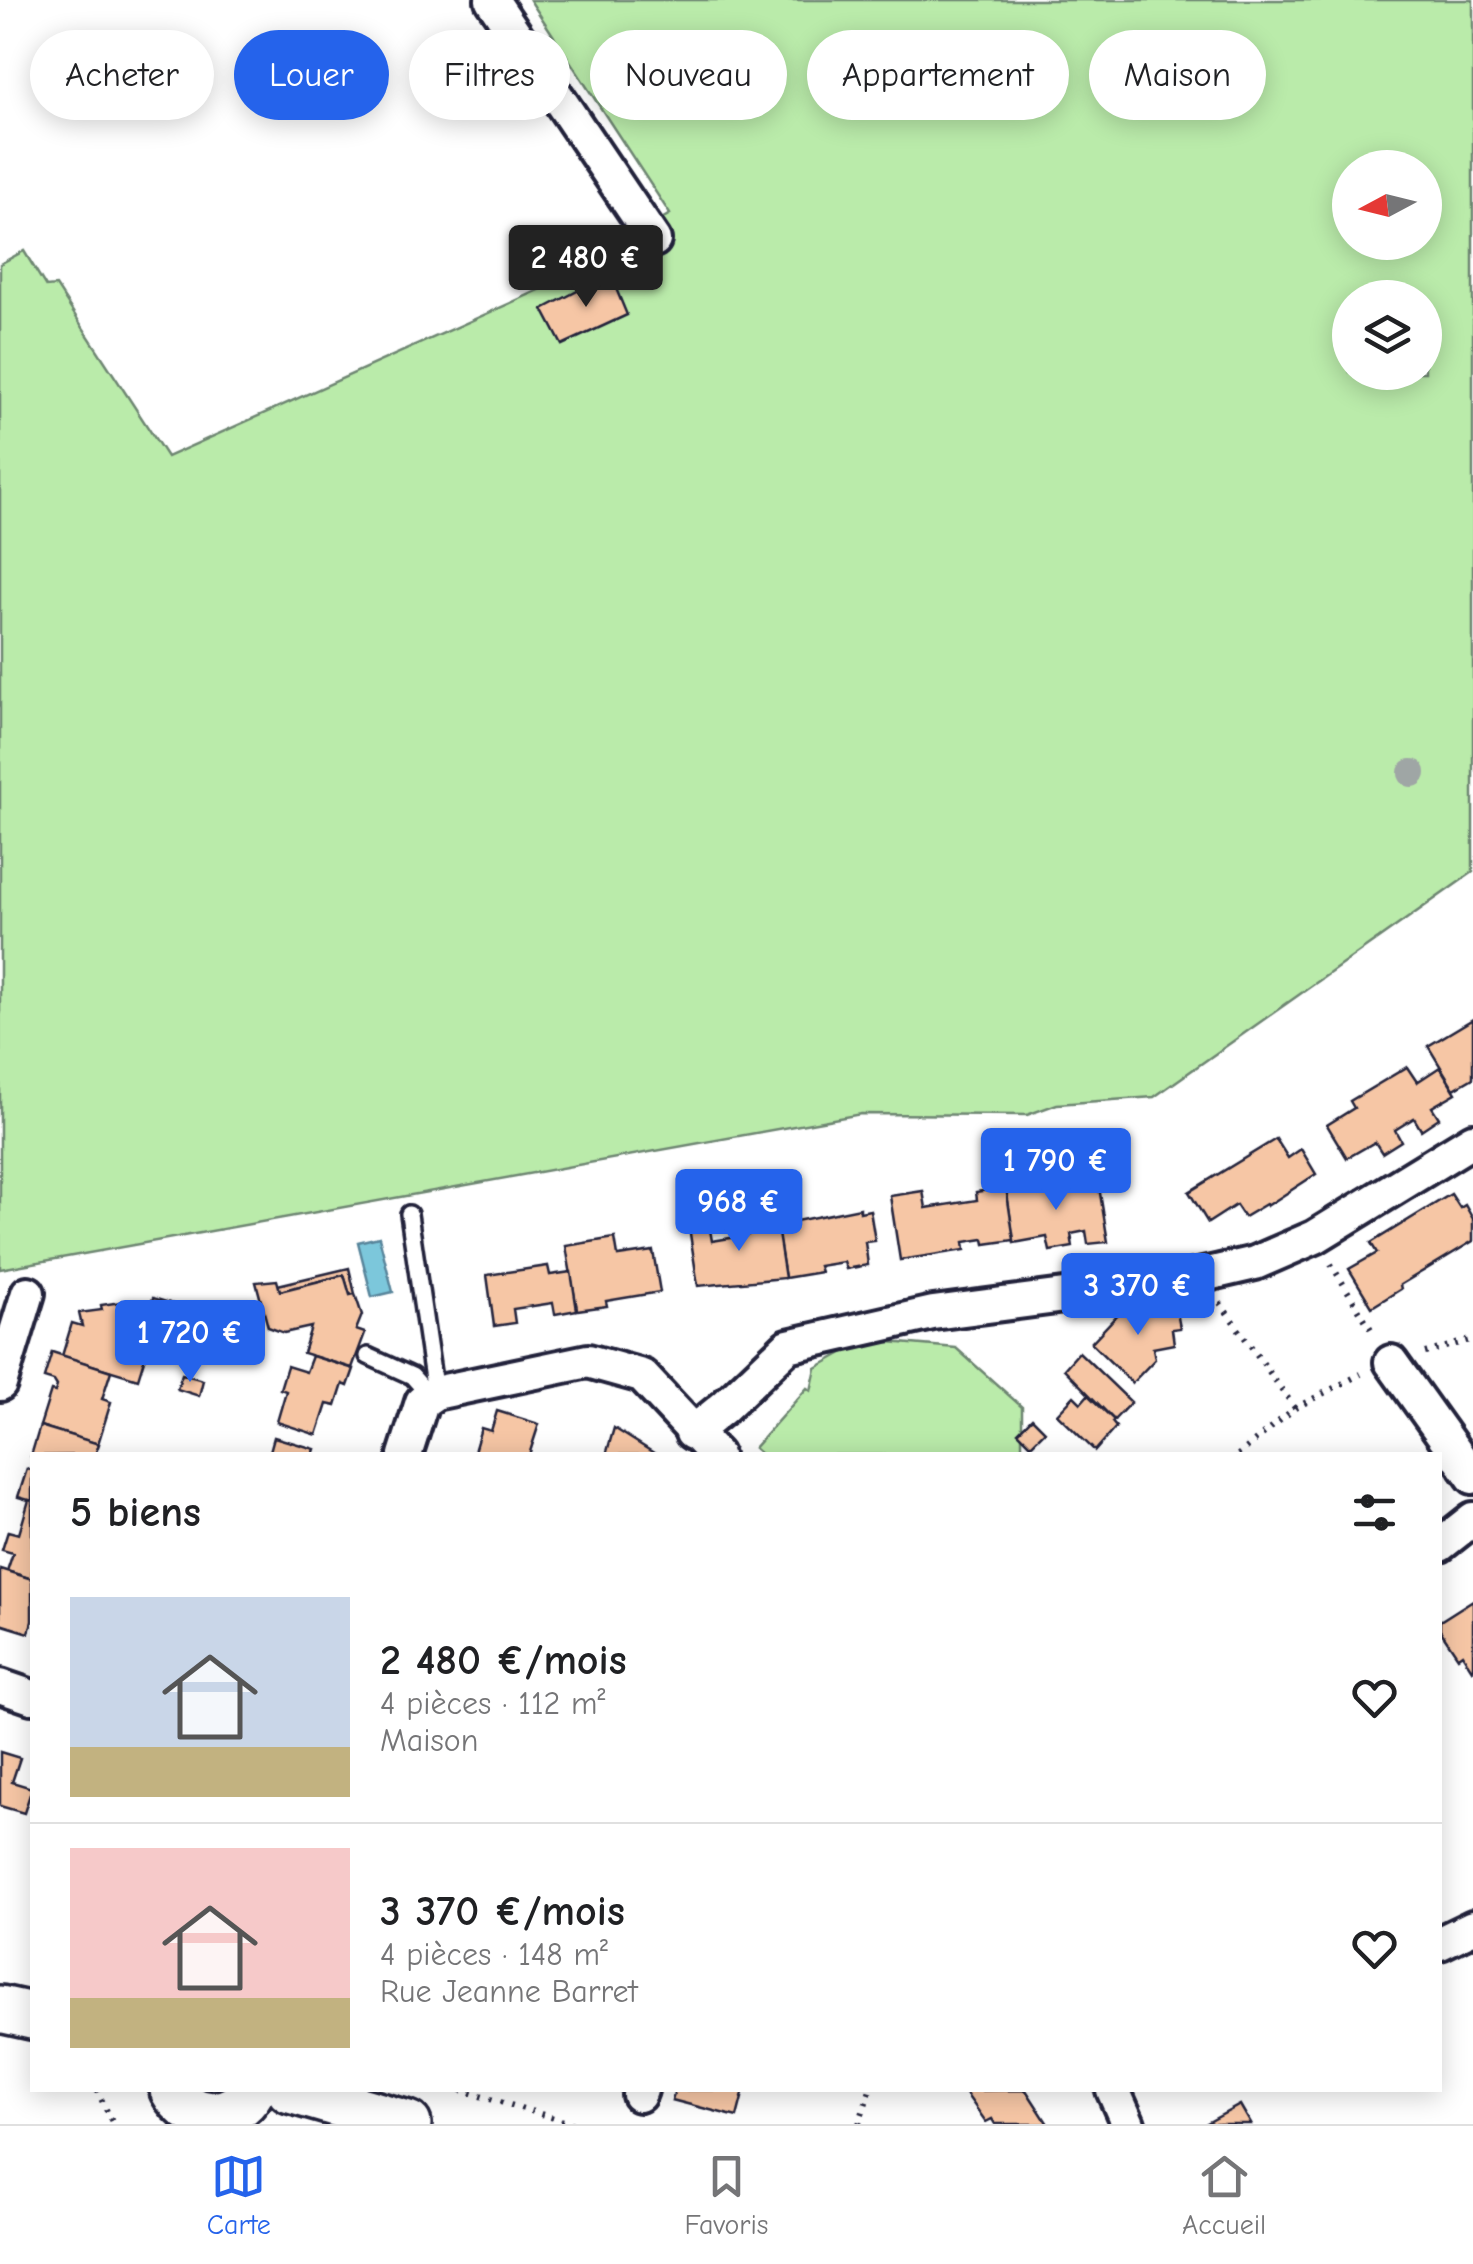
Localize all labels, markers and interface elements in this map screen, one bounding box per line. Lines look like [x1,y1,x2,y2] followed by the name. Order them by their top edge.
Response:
[30,30,214,120] chip: Acheter
[234,30,389,120] chip: Louer
[409,30,570,120] chip: Filtres
[590,30,787,120] chip: Nouveau
[807,30,1069,120] chip: Appartement
[1089,30,1266,120] chip: Maison
[1332,150,1442,260] north arrow
[1332,150,1442,390] map controls
[494,225,678,310] pin: 2 480 €
[531,239,641,276] text: 2 480 €
[1332,280,1442,390] button: layers
[964,1128,1148,1213] pin: 1 790 €
[1003,1142,1109,1179] text: 1 790 €
[669,1169,809,1254] pin: 968 €
[697,1183,781,1220] text: 968 €
[1046,1253,1230,1338] pin: 3 370 €
[1083,1267,1193,1304] text: 3 370 €
[98,1300,282,1385] pin: 1 720 €
[137,1314,243,1351] text: 1 720 €
[1347,1485,1402,1540] icon: filters
[70,1488,201,1537] text: 5 biens
[380,1636,627,1685] text: 2 480 €/mois
[150,1637,270,1757] icon: home
[1347,1670,1402,1725] icon: heart
[380,1685,605,1722] text: 4 pièces · 112 m²
[380,1722,478,1759] text: Maison
[380,1887,625,1936] text: 3 370 €/mois
[150,1888,270,2008] icon: home
[1347,1921,1402,1976] icon: heart
[380,1936,608,1973] text: 4 pièces · 148 m²
[380,1973,638,2010] text: Rue Jeanne Barret
[207,2149,271,2241] tab: Carte
[684,2149,768,2241] tab: Favoris
[1182,2149,1266,2241] tab: Accueil

